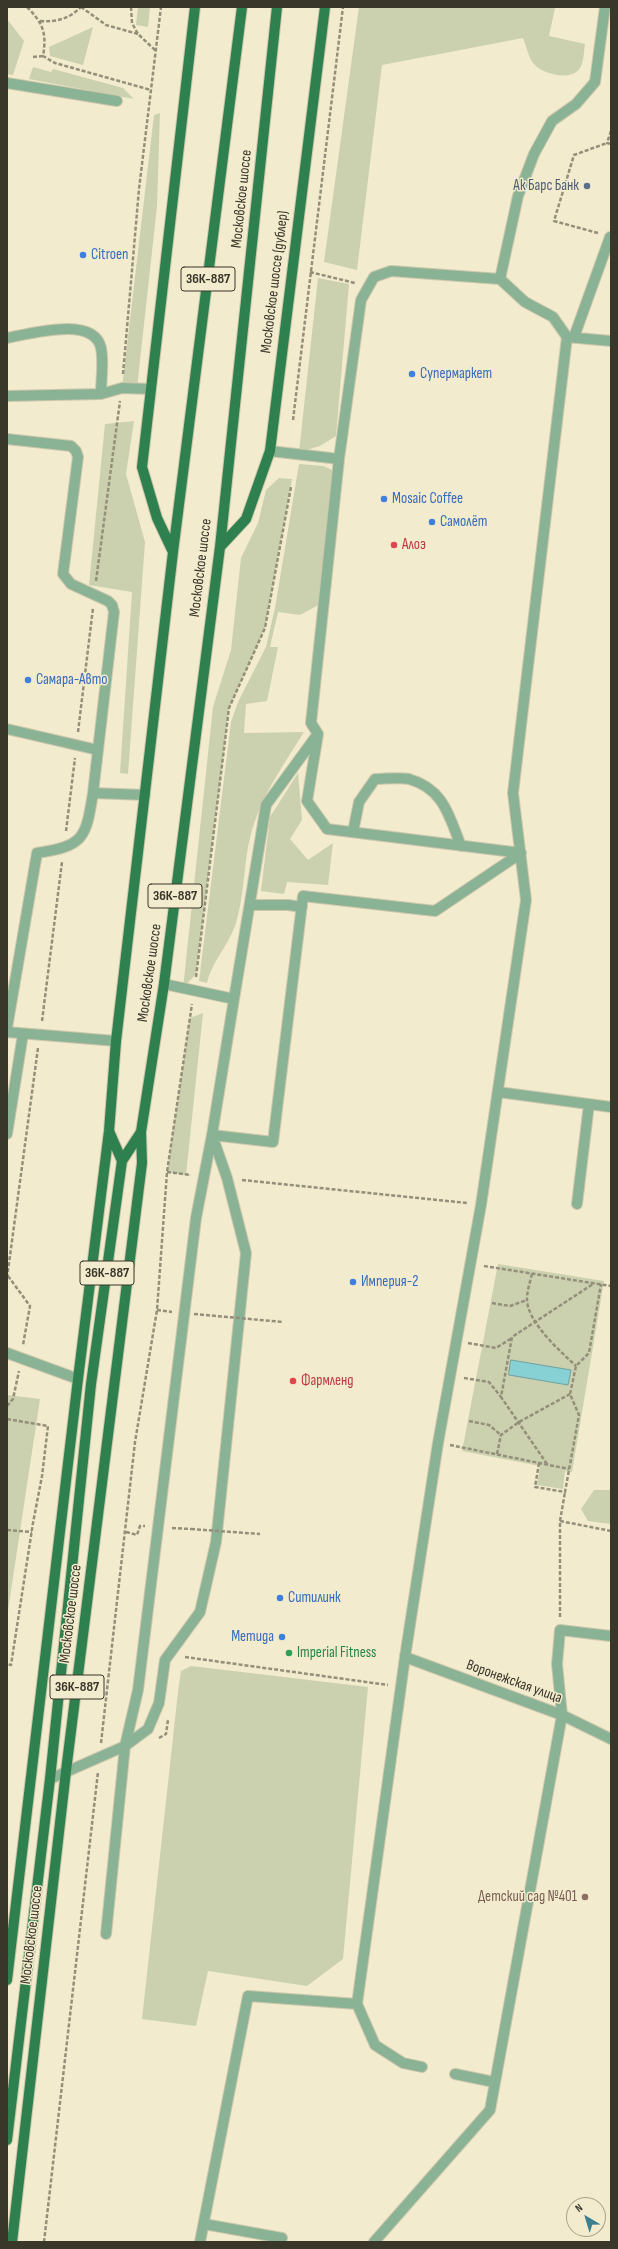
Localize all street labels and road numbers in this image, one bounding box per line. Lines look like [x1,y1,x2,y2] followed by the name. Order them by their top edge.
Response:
[228,149,256,249] street label: Московское шоссе
[257,210,293,354] street label: Московское шоссе (дублер)
[181,267,235,291] road number: 36К-887
[186,518,216,618] street label: Московское шоссе
[148,884,202,908] road number: 36К-887
[134,923,166,1023] street label: Московское шоссе
[80,1261,134,1285] road number: 36К-887
[56,1564,86,1664] street label: Московское шоссе
[464,1656,564,1708] street label: Воронежская улица
[50,1675,104,1699] road number: 36К-887
[17,1885,47,1985] street label: Московское шоссе

